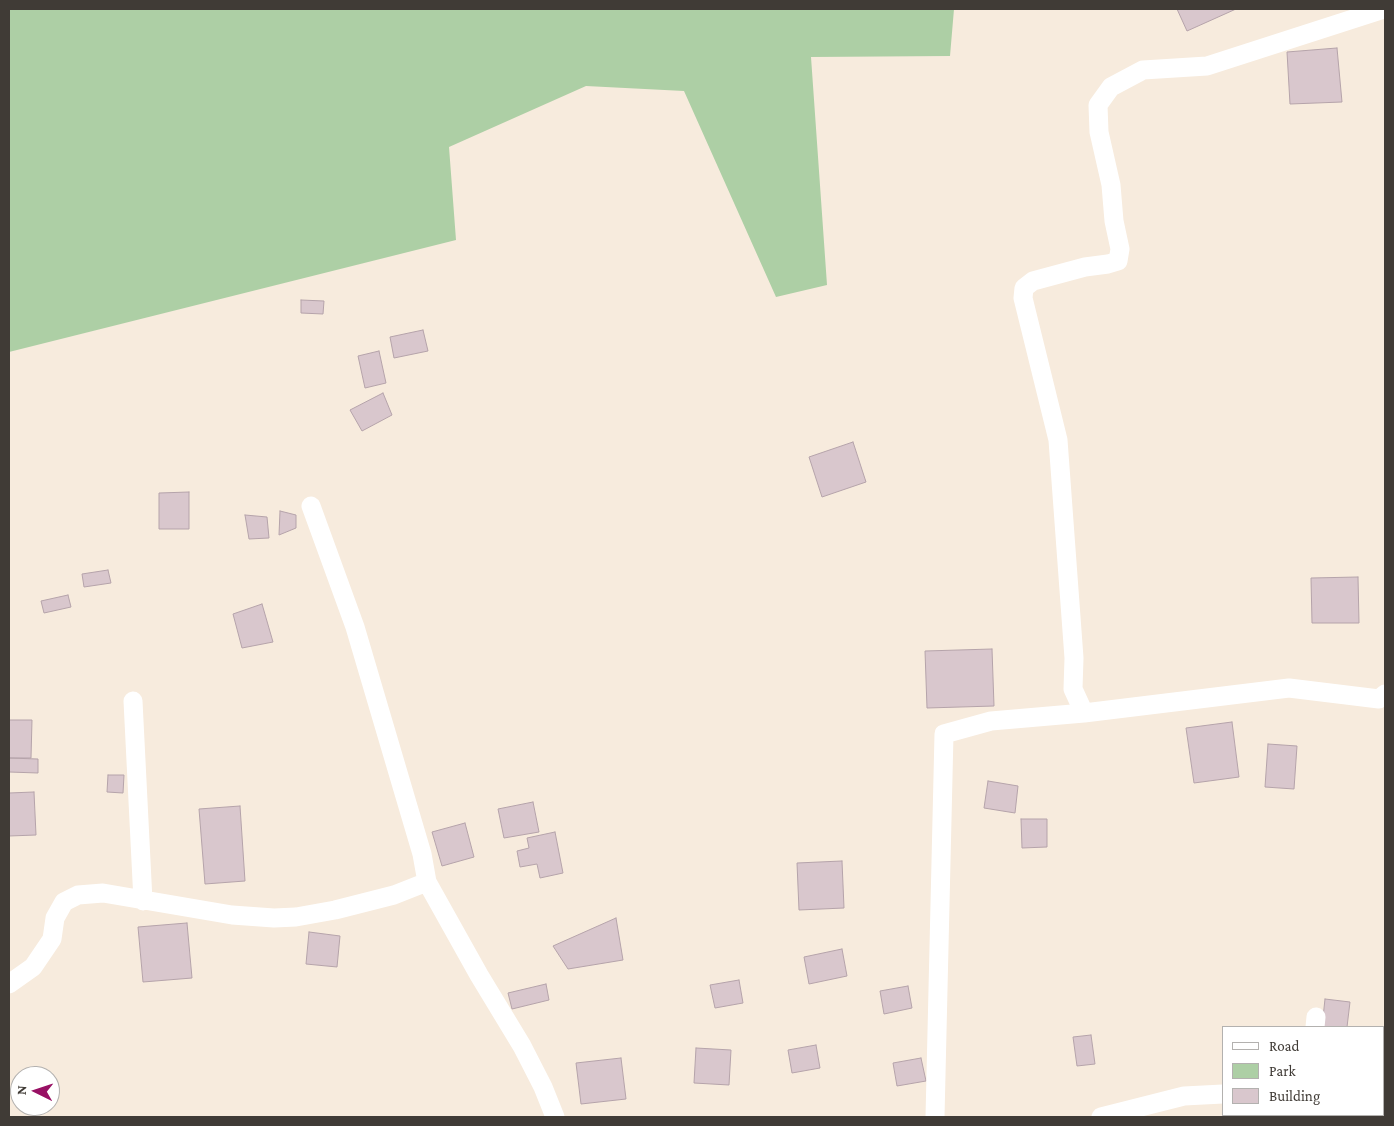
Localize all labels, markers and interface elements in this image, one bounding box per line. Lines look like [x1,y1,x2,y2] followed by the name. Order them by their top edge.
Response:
[1222,1026,1384,1116] legend
[1269,1038,1299,1054] text: Road
[1269,1063,1296,1079] text: Park
[10,1066,60,1116] north arrow
[13,1085,29,1095] text: N
[1269,1088,1320,1104] text: Building

